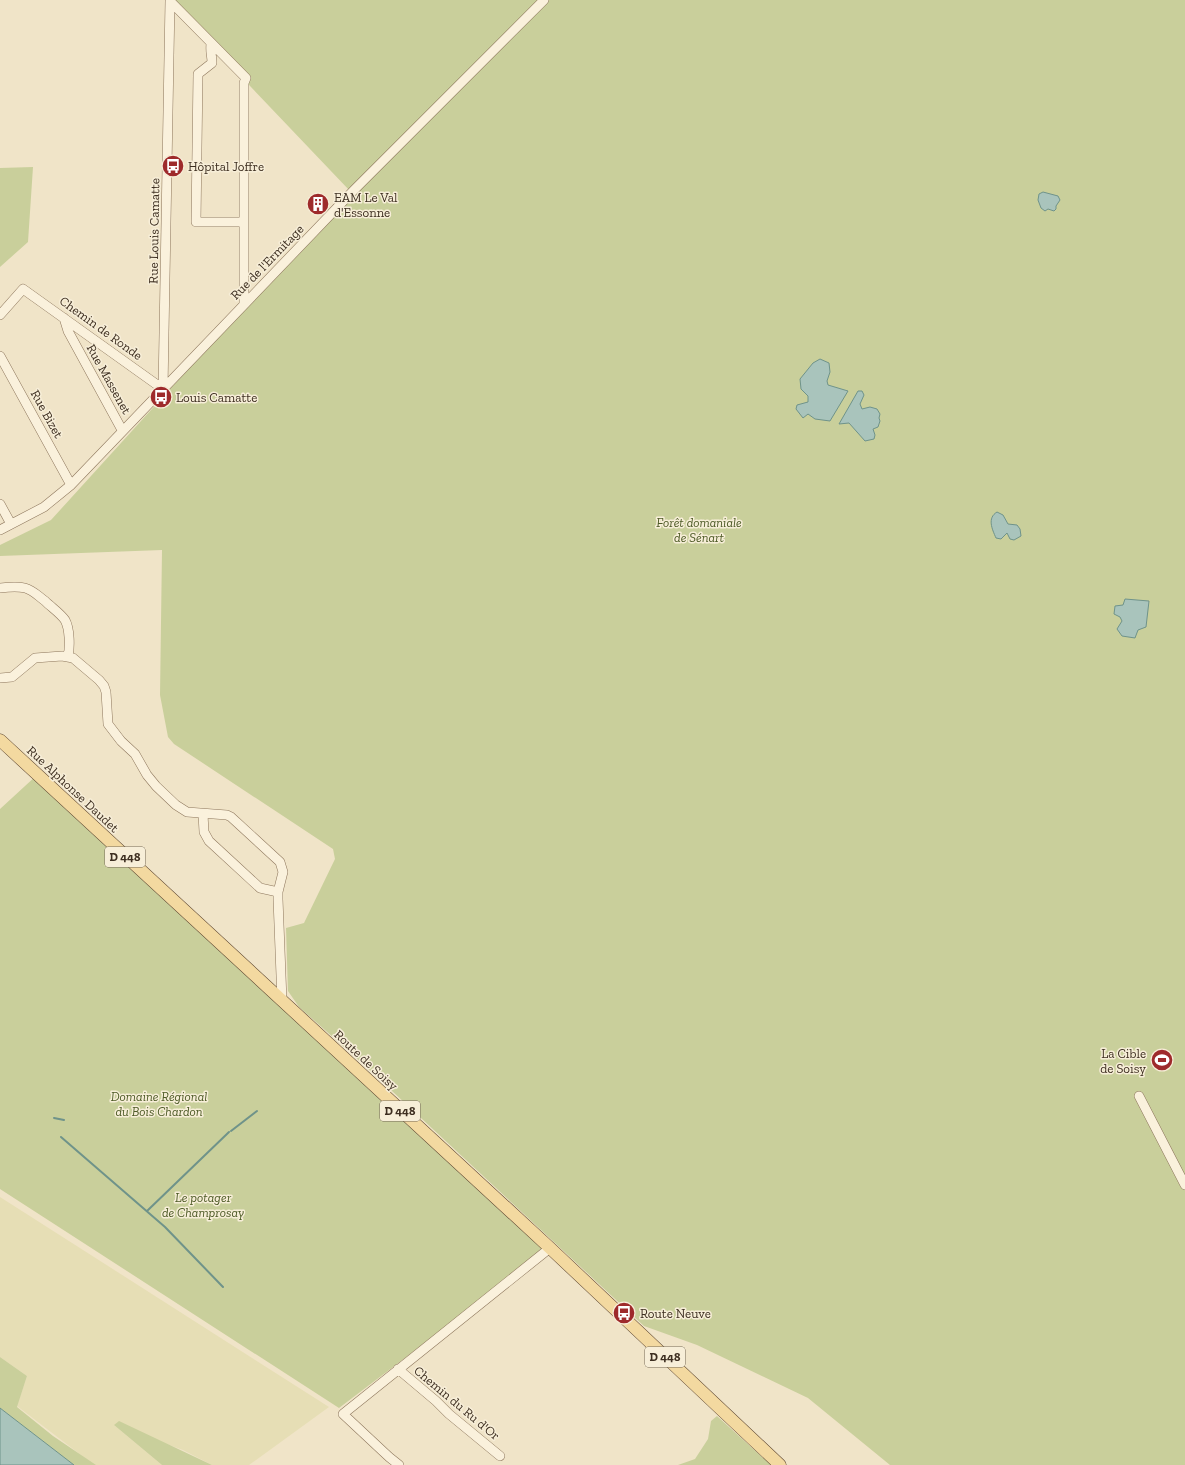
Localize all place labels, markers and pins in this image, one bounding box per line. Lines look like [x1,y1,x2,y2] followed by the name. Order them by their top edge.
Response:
[160,153,186,179] bus stop icon: Hôpital Joffre
[188,159,264,174] place label: Hôpital Joffre
[334,190,398,220] place label: EAM Le Val d'Essonne
[305,191,331,217] building icon: EAM Le Val d'Essonne
[148,384,174,410] bus stop icon: Louis Camatte
[176,390,257,405] place label: Louis Camatte
[1100,1046,1146,1076] place label: La Cible de Soisy
[1149,1047,1175,1073] sports icon: La Cible de Soisy
[611,1300,637,1326] bus stop icon: Route Neuve
[640,1306,711,1321] place label: Route Neuve

